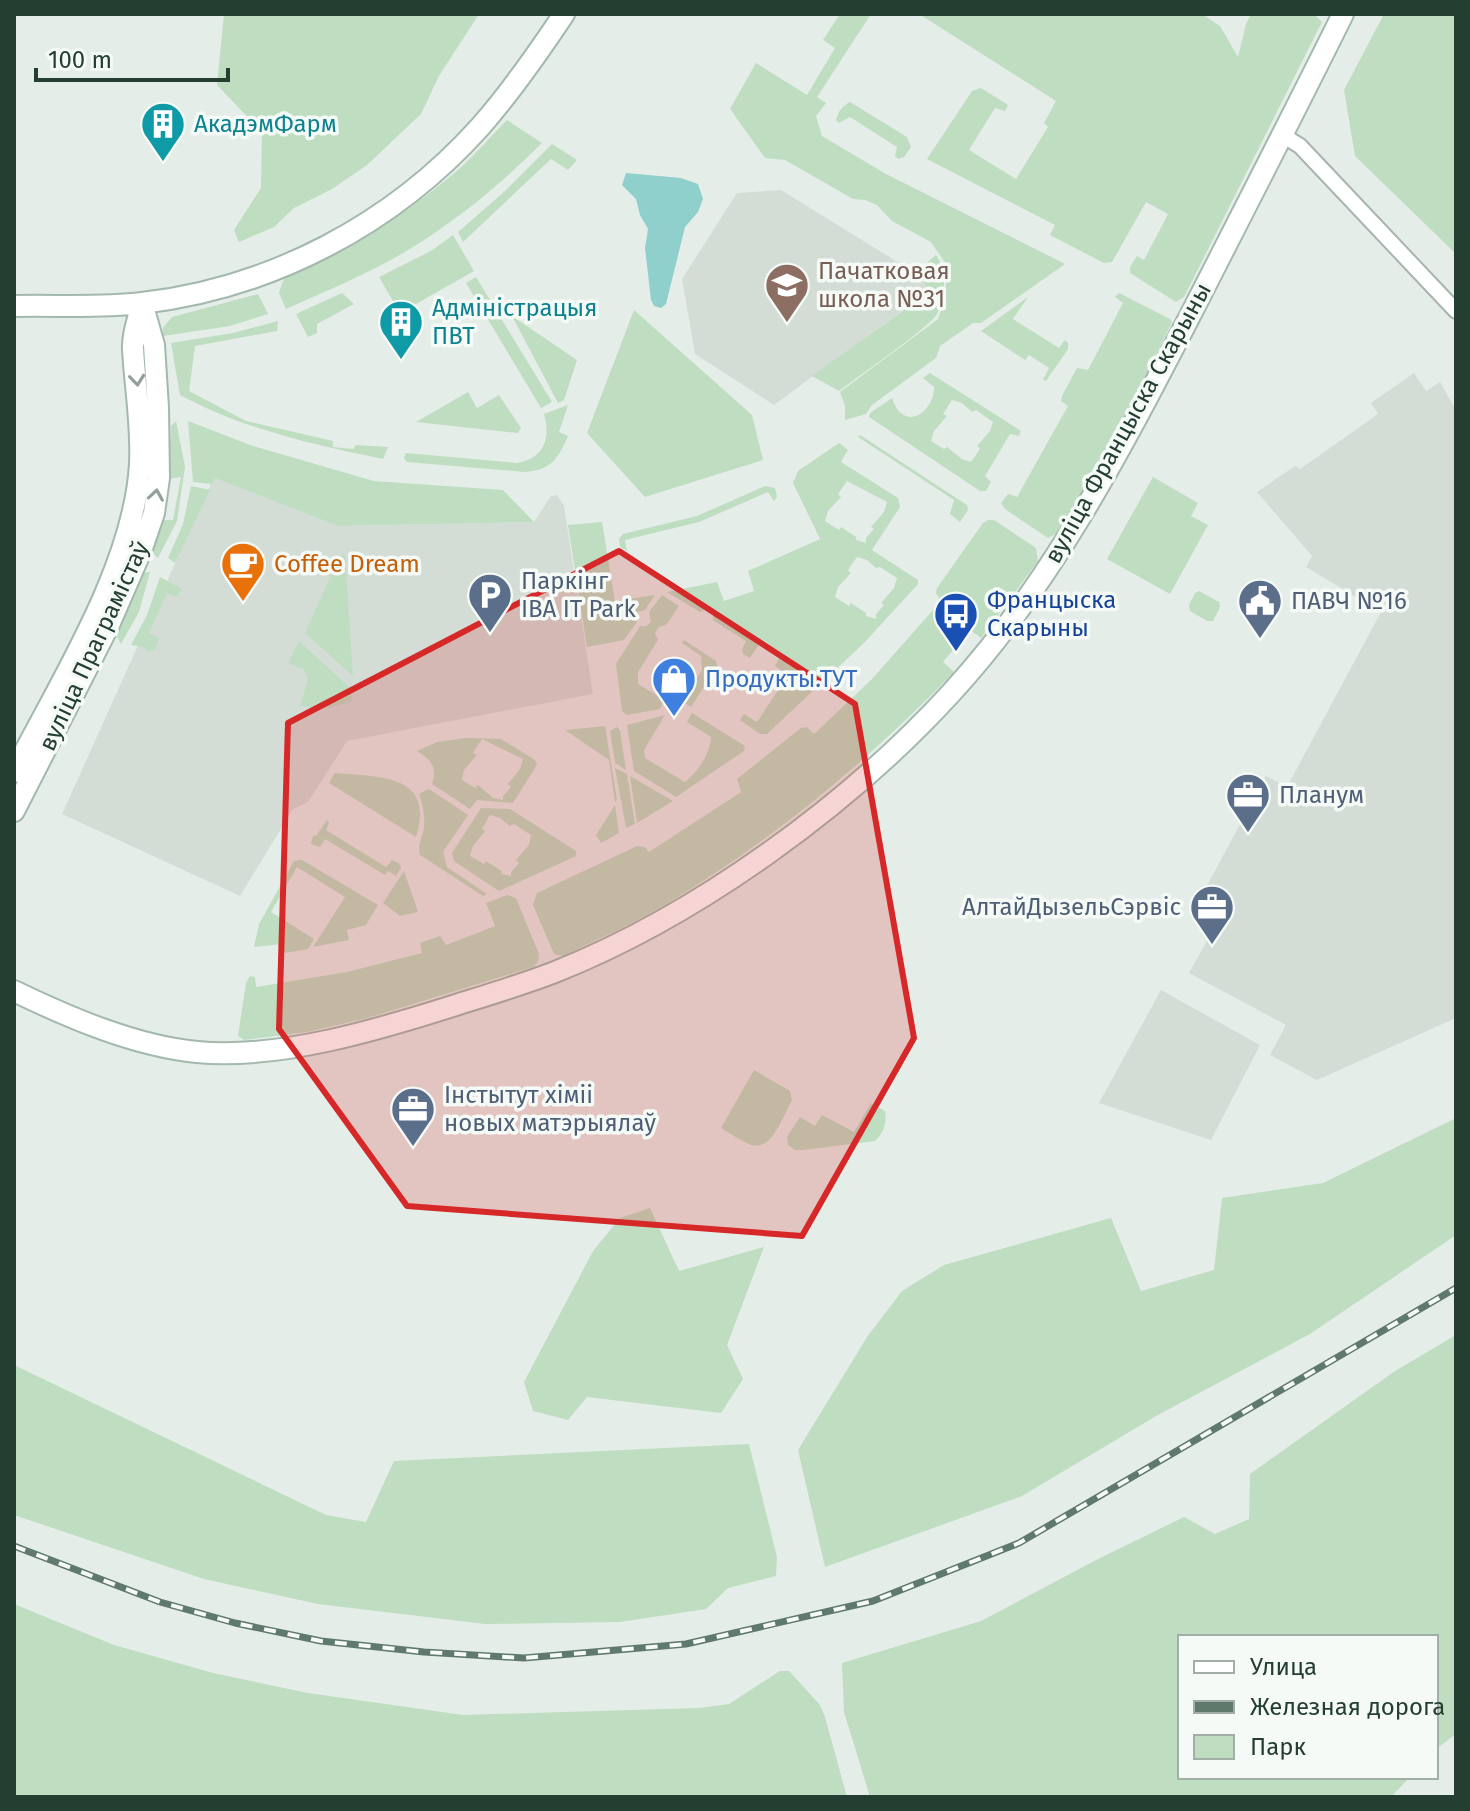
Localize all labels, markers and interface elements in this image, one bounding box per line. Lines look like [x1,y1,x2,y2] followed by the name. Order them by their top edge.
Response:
[36,32,228,82] scale bar
[48,46,112,74] text: 100 m
[139,100,187,163] building icon: АкадэмФарм
[194,110,337,138] place label: АкадэмФарм
[818,257,950,313] place label: Пачатковая школа №31
[763,261,811,324] school or university icon: Пачатковая школа №31
[1039,278,1217,568] street label: вуліца Францыска Скарыны
[432,294,597,350] place label: Адміністрацыя ПВТ
[377,298,425,361] building icon: Адміністрацыя ПВТ
[128,374,145,387] one-way arrow
[147,488,164,502] one-way arrow
[33,537,155,755] street label: вуліца Праграмістаў
[219,540,267,603] cafe icon: Coffee Dream
[274,550,420,578] place label: Coffee Dream
[521,567,636,623] place label: Паркінг IBA IT Park
[466,571,514,634] parking icon: Паркінг IBA IT Park
[1236,577,1284,640] public building icon: ПАВЧ №16
[987,586,1116,642] place label: Францыска Скарыны
[1291,587,1407,615] place label: ПАВЧ №16
[932,590,980,653] bus stop icon: Францыска Скарыны
[650,655,698,718] shop icon: Продукты.ТУТ
[705,665,858,693] place label: Продукты.ТУТ
[1224,771,1272,834] office icon: Планум
[1279,781,1364,809] place label: Планум
[1188,883,1236,946] office icon: АлтайДызельСэрвіс
[962,893,1181,921] place label: АлтайДызельСэрвіс
[444,1081,656,1137] place label: Інстытут хіміі новых матэрыялаў
[389,1085,437,1148] office icon: Інстытут хіміі новых матэрыялаў
[1178,1635,1438,1779] legend
[1250,1653,1317,1681] text: Улица
[1250,1693,1445,1721] text: Железная дорога
[1250,1733,1307,1761] text: Парк

